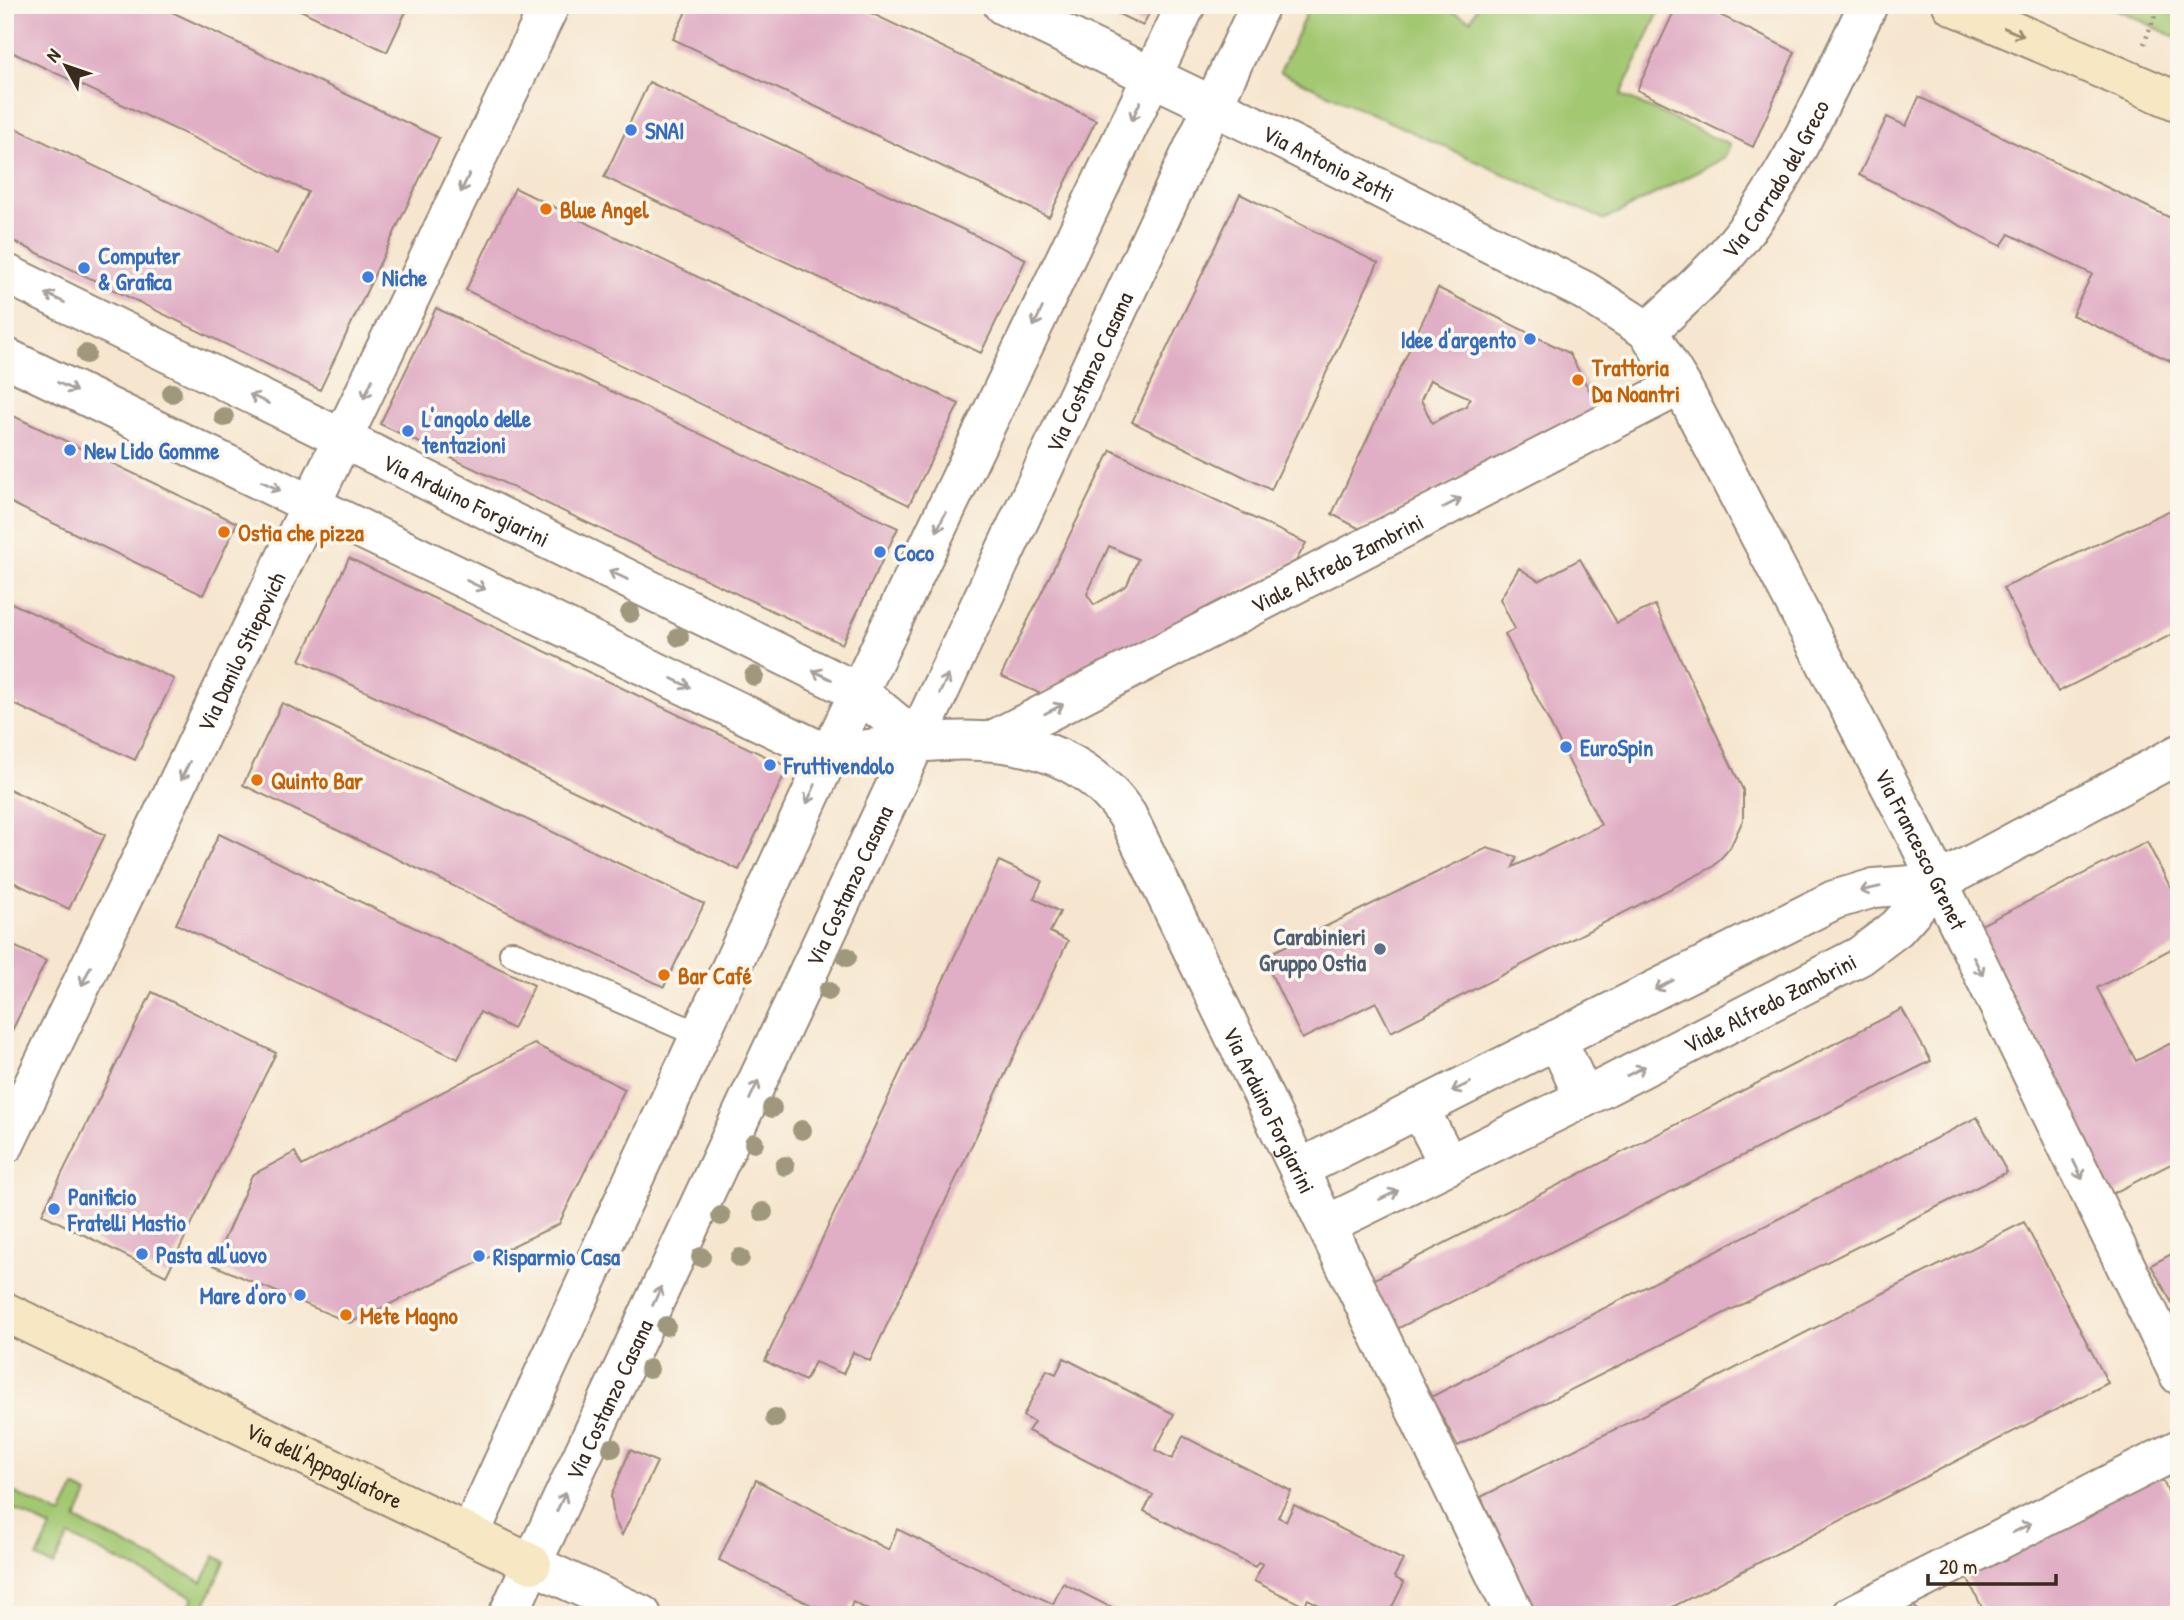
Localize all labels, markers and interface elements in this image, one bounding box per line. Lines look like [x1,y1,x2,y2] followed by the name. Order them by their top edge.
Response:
[2003,26,2025,39] one-way arrow
[32,32,102,102] north arrow
[40,43,66,67] text: N
[1714,94,1836,265] street label: Via Corrado del Greco
[1129,100,1143,121] one-way arrow
[645,115,684,146] place label: SNAI
[1258,117,1400,209] street label: Via Antonio Zotti
[623,122,639,138] marker: SNAI
[458,172,471,193] one-way arrow
[560,194,649,226] place label: Blue Angel
[538,201,554,217] marker: Blue Angel
[98,240,181,297] place label: Computer & Grafica
[76,260,92,276] marker: Computer & Grafica
[382,262,428,293] place label: Niche
[360,269,376,285] marker: Niche
[1038,287,1139,457] street label: Via Costanzo Casana
[45,291,66,304] one-way arrow
[1031,306,1045,327] one-way arrow
[1400,324,1517,356] place label: Idee d'argento
[1522,331,1538,347] marker: Idee d'argento
[1591,352,1680,409] place label: Trattoria Da Noantri
[1570,372,1586,388] marker: Trattoria Da Noantri
[361,378,374,399] one-way arrow
[56,380,77,394] one-way arrow
[249,392,270,405] one-way arrow
[421,403,532,460] place label: L'angolo delle tentazioni
[400,423,416,439] marker: L'angolo delle tentazioni
[84,435,220,466] place label: New Lido Gomme
[62,442,78,458] marker: New Lido Gomme
[378,446,555,554] street label: Via Arduino Forgiarini
[260,480,281,493] one-way arrow
[1441,496,1462,510] one-way arrow
[1245,505,1429,620] street label: Viale Alfredo Zambrini
[933,511,947,532] one-way arrow
[238,517,364,549] place label: Ostia che pizza
[216,524,232,540] marker: Ostia che pizza
[894,537,935,568] place label: Coco
[872,544,888,560] marker: Coco
[189,566,292,736] street label: Via Danilo Stiepovich
[608,567,629,581] one-way arrow
[465,579,486,592] one-way arrow
[812,667,833,681] one-way arrow
[938,674,952,695] one-way arrow
[670,677,691,691] one-way arrow
[1043,702,1064,715] one-way arrow
[1580,732,1653,764] place label: EuroSpin
[1558,739,1574,755] marker: EuroSpin
[783,750,895,781] place label: Fruttivendolo
[762,757,778,773] marker: Fruttivendolo
[178,760,191,781] one-way arrow
[1868,763,1975,936] street label: Via Francesco Grenet
[271,765,363,796] place label: Quinto Bar
[249,772,265,788] marker: Quinto Bar
[804,783,817,804] one-way arrow
[798,800,900,971] street label: Via Costanzo Casana
[1859,883,1882,897] one-way arrow
[1259,921,1366,979] place label: Carabinieri Gruppo Ostia
[1372,941,1388,957] marker: Carabinieri Gruppo Ostia
[1678,945,1861,1060] street label: Viale Alfredo Zambrini
[1972,955,1986,976] one-way arrow
[678,960,753,991] place label: Bar Café
[79,965,93,986] one-way arrow
[656,967,672,983] marker: Bar Café
[1654,979,1675,993] one-way arrow
[1216,1021,1324,1198] street label: Via Arduino Forgiarini
[1626,1064,1646,1078] one-way arrow
[748,1080,761,1101] one-way arrow
[1451,1081,1471,1095] one-way arrow
[2072,1159,2086,1180] one-way arrow
[67,1181,187,1238] place label: Panificio Fratelli Mastio
[1378,1187,1399,1201] one-way arrow
[46,1201,62,1217] marker: Panificio Fratelli Mastio
[156,1239,268,1270] place label: Pasta all'uovo
[493,1241,620,1273] place label: Risparmio Casa
[134,1246,150,1262] marker: Pasta all'uovo
[471,1248,487,1264] marker: Risparmio Casa
[200,1280,287,1311] place label: Mare d'oro
[651,1286,665,1307] one-way arrow
[292,1287,308,1303] marker: Mare d'oro
[360,1300,459,1332] place label: Mete Magno
[338,1307,354,1323] marker: Mete Magno
[558,1314,660,1485] street label: Via Costanzo Casana
[241,1414,408,1515] street label: Via dell'Appagliatore
[555,1492,568,1513] one-way arrow
[2011,1521,2032,1535] one-way arrow
[1928,1543,2056,1587] scale bar
[1939,1552,1977,1581] text: 20 m

